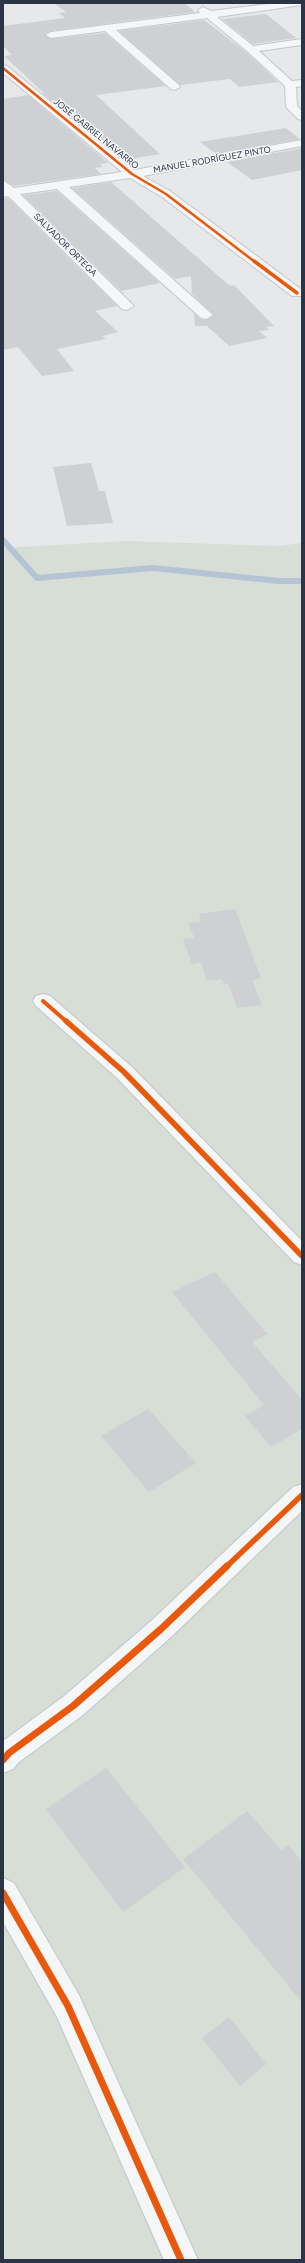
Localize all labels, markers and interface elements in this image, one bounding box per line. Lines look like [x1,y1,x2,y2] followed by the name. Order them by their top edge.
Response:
[51,96,141,172] street label: JOSÉ GABRIEL NAVARRO
[152,144,272,176] street label: MANUEL RODRÍGUEZ PINTO
[31,211,99,279] street label: SALVADOR ORTEGA

